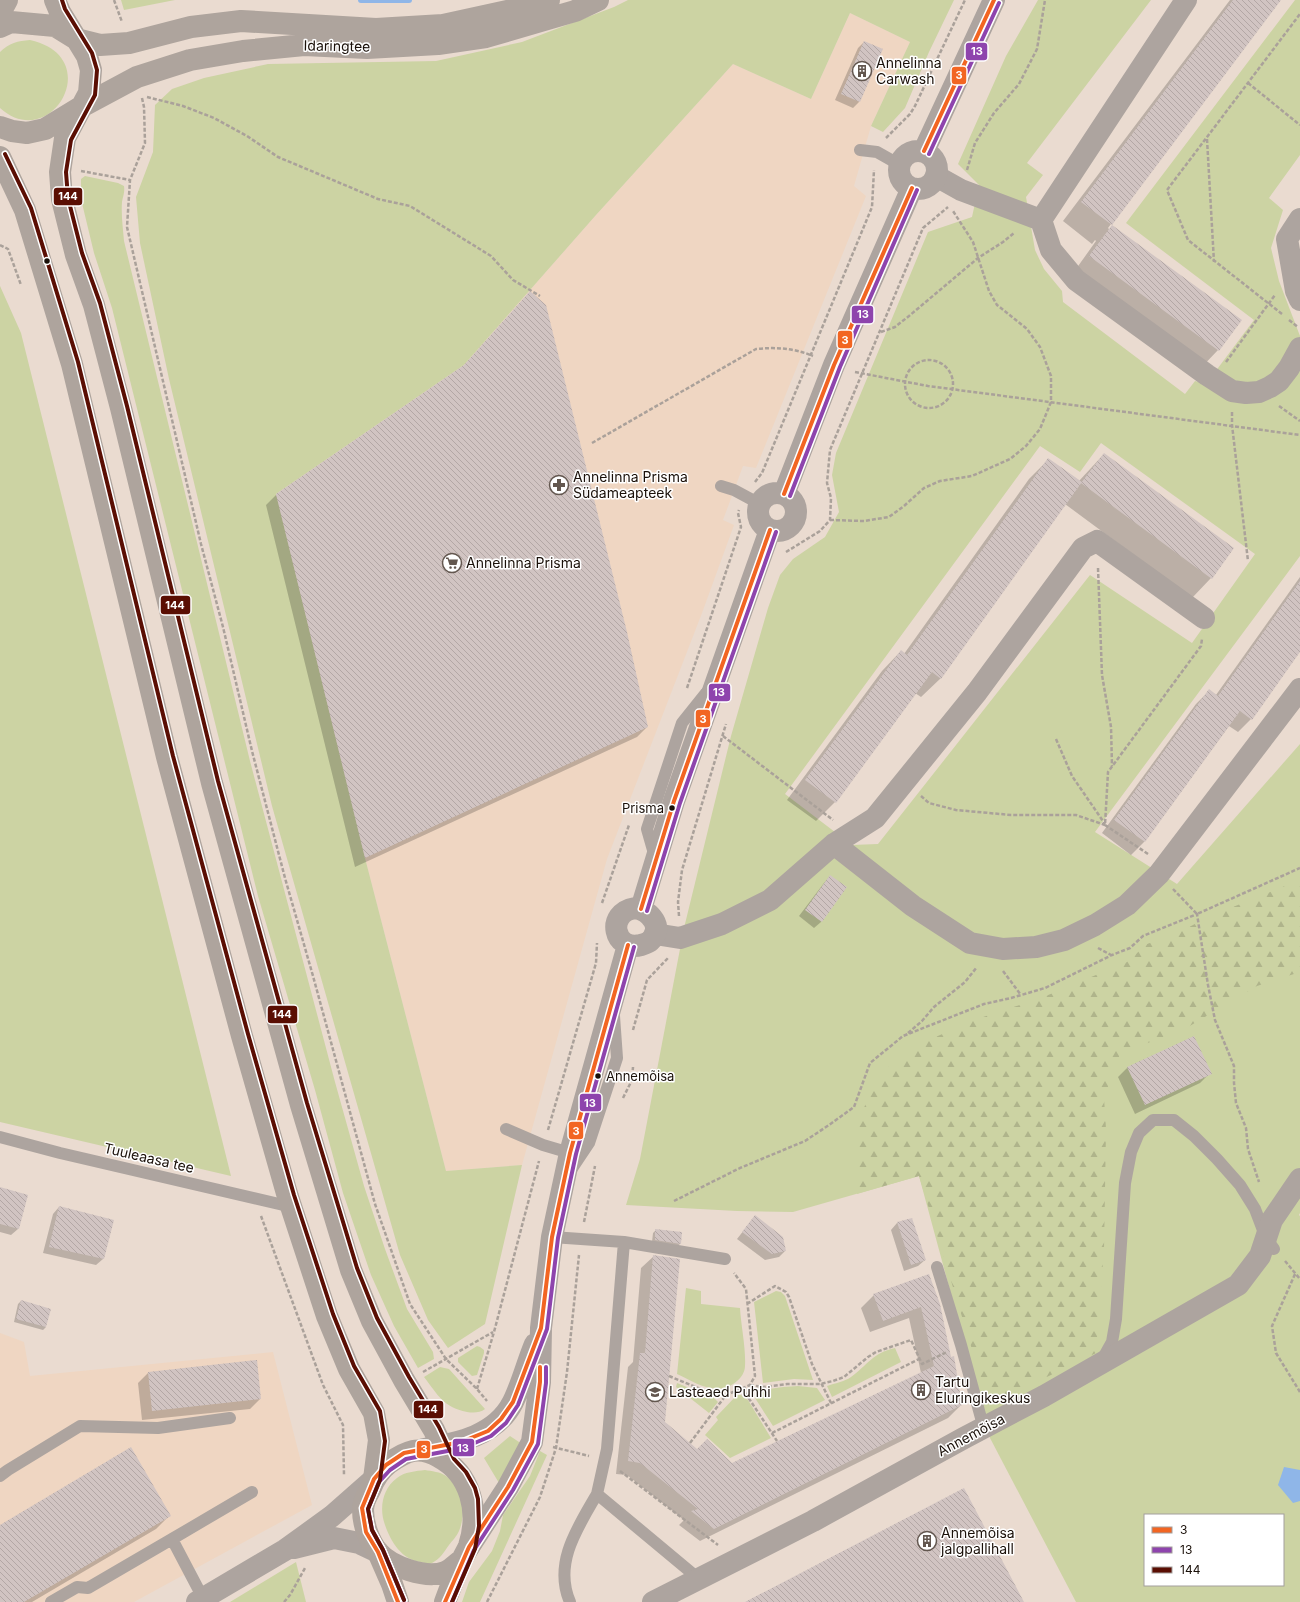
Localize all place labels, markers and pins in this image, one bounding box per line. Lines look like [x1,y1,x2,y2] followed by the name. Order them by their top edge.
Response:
[876,54,942,87] place label: Annelinna Carwash
[851,60,873,82] building icon: Annelinna Carwash
[42,256,52,266] unlabelled marker
[573,468,688,501] place label: Annelinna Prisma Südameapteek
[548,474,570,496] pharmacy icon: Annelinna Prisma Südameapteek
[441,552,463,574] supermarket icon: Annelinna Prisma
[466,554,581,571] place label: Annelinna Prisma
[622,800,664,816] place label: Prisma
[667,803,677,813] marker: Prisma
[606,1068,674,1084] place label: Annemõisa
[593,1071,603,1081] marker: Annemõisa
[935,1373,1030,1406] place label: Tartu Eluringikeskus
[910,1379,932,1401] building icon: Tartu Eluringikeskus
[644,1381,666,1403] school or university icon: Lasteaed Puhhi
[669,1383,771,1400] place label: Lasteaed Puhhi
[940,1524,1015,1557] place label: Annemõisa jalgpallihall
[916,1530,938,1552] building icon: Annemõisa jalgpallihall

